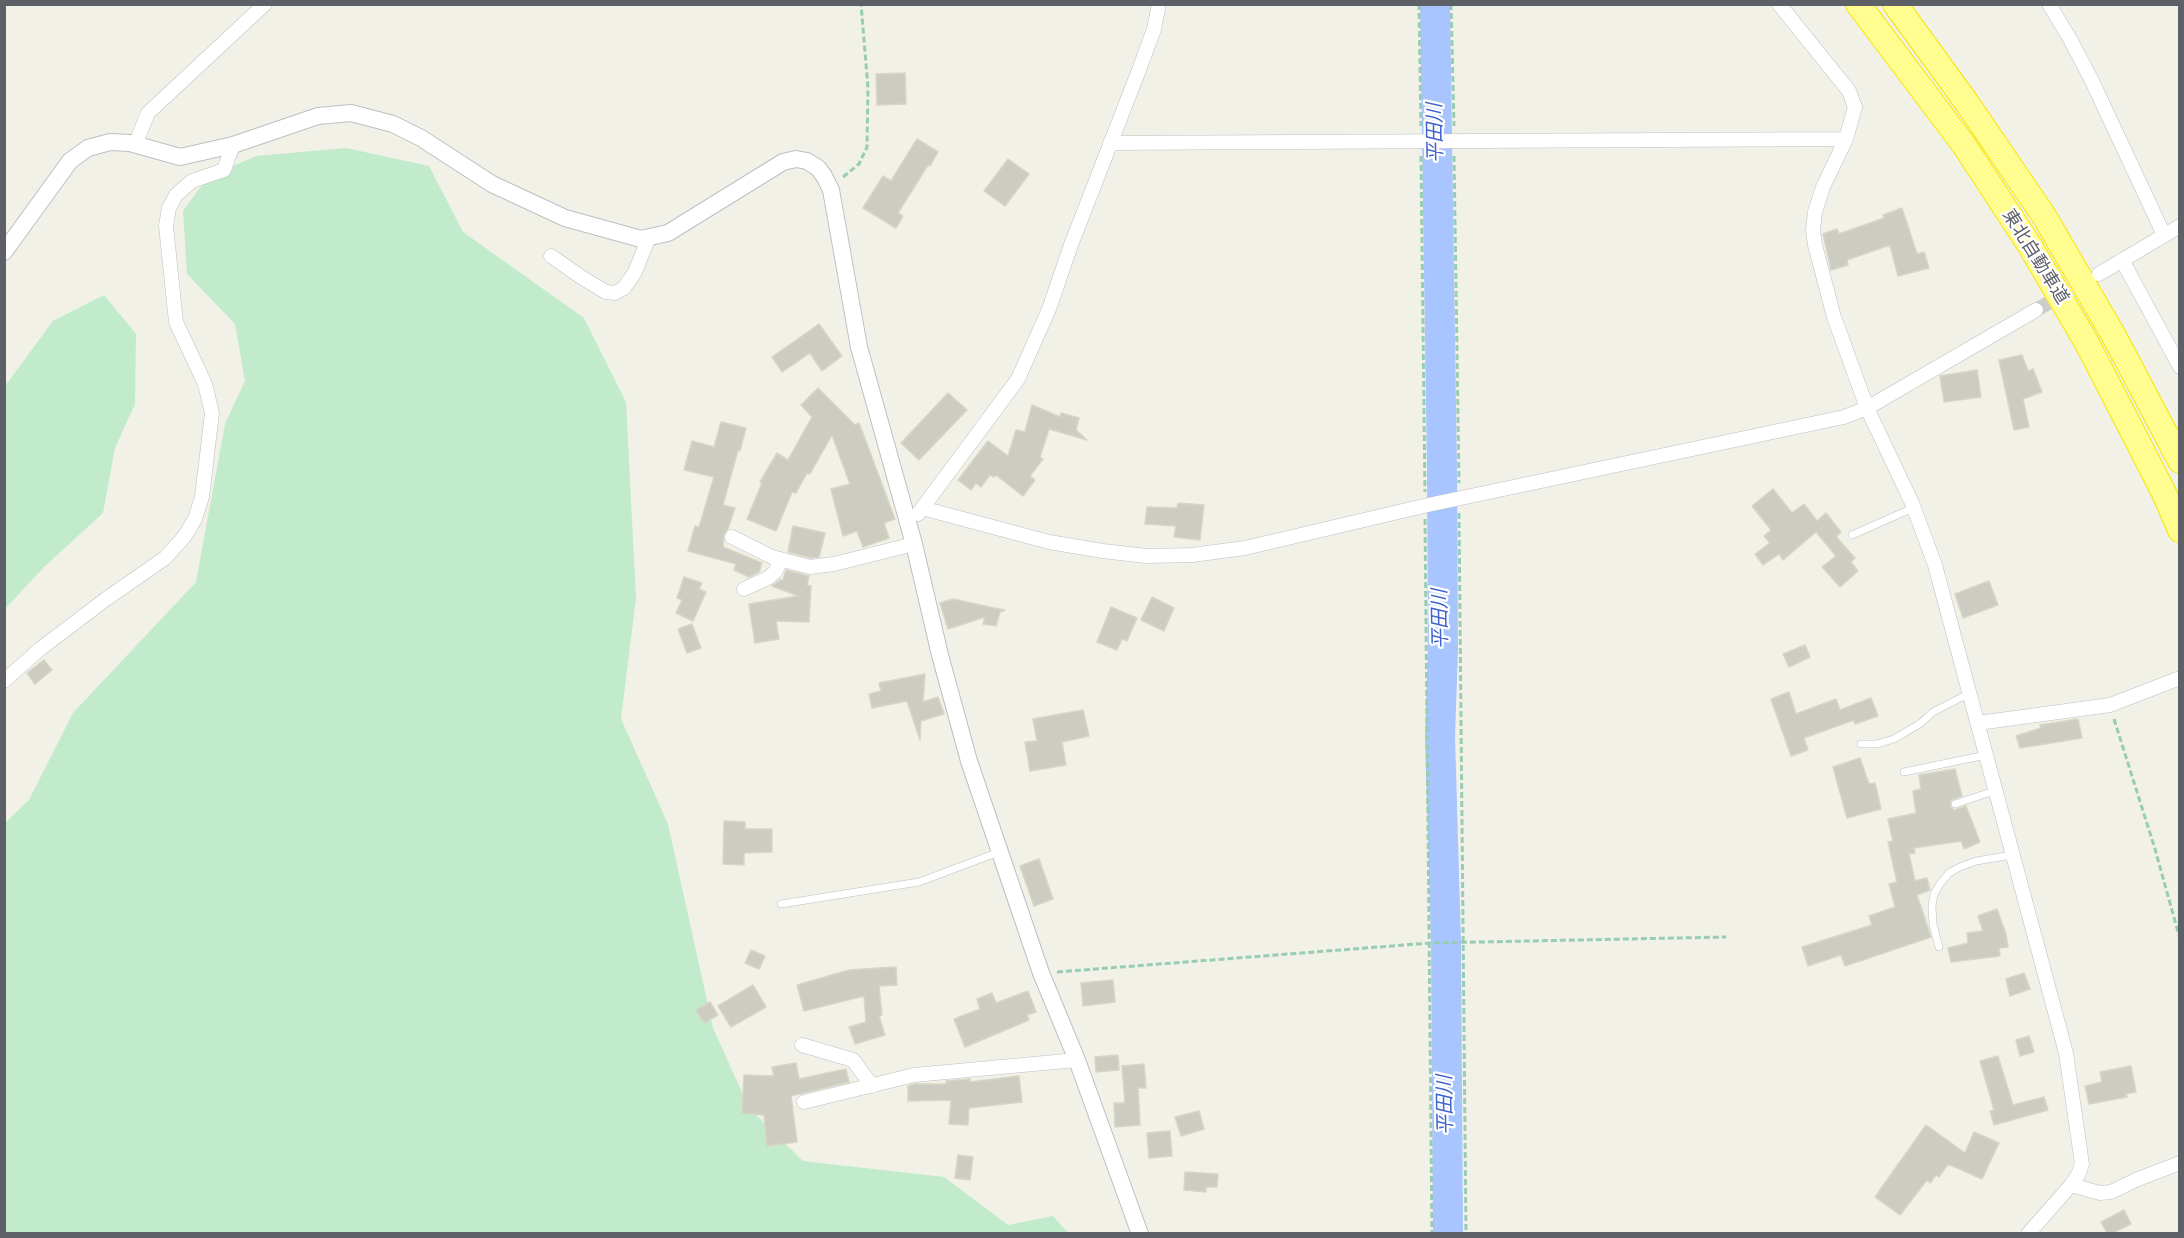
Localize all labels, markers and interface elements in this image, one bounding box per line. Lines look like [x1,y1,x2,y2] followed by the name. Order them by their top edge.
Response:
[1423,103,1449,163] water label: 平田川
[1997,205,2073,309] street label: 東北自動車道
[1428,589,1454,649] water label: 平田川
[1433,1075,1459,1135] water label: 平田川

